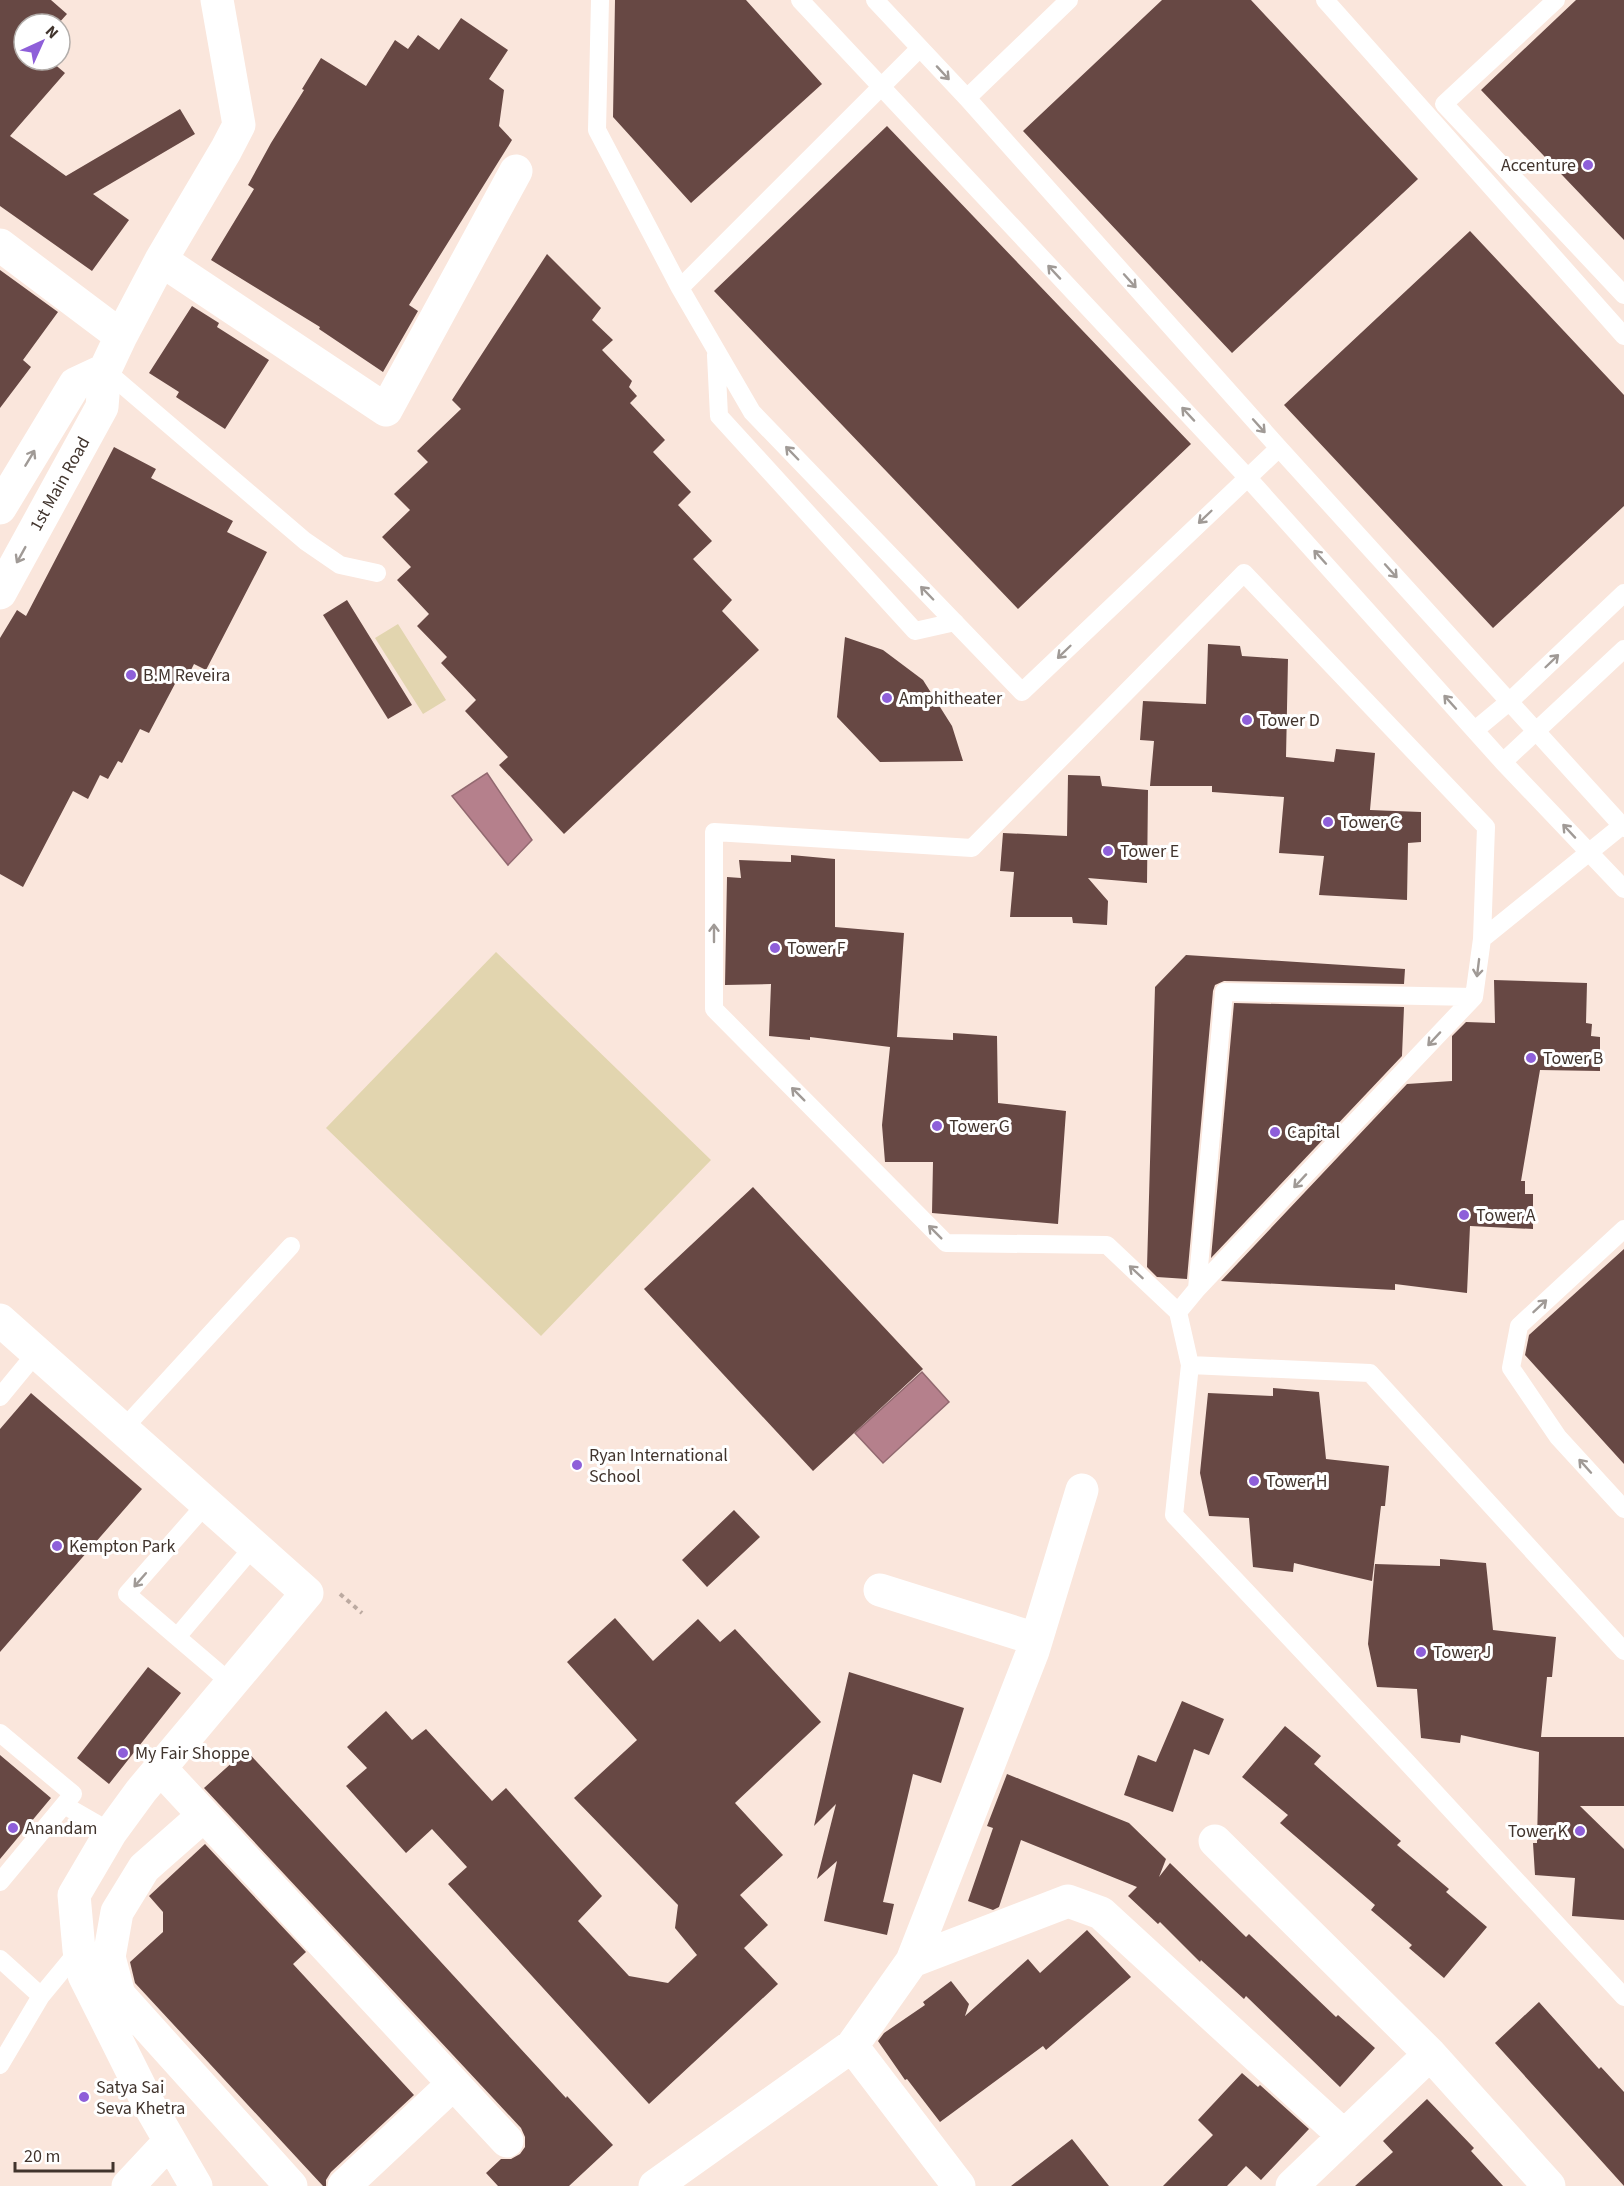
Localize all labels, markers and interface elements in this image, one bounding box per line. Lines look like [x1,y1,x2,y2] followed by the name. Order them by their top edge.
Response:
[12,12,72,72] north arrow
[40,21,63,44] text: N
[936,66,951,81] one-way arrow
[1501,153,1576,178] place label: Accenture
[1581,158,1595,172] marker: Accenture
[1047,264,1062,279] one-way arrow
[1123,273,1137,288] one-way arrow
[1181,406,1195,421] one-way arrow
[1252,419,1266,434] one-way arrow
[24,432,96,536] street label: 1st Main Road
[785,446,799,461] one-way arrow
[25,450,37,467] one-way arrow
[1198,510,1213,525] one-way arrow
[15,546,27,563] one-way arrow
[1313,550,1327,565] one-way arrow
[1384,563,1398,578] one-way arrow
[920,586,934,601] one-way arrow
[1057,645,1072,659] one-way arrow
[1545,654,1560,668] one-way arrow
[143,663,230,688] place label: B.M Reveira
[124,668,138,682] marker: B.M Reveira
[899,686,1003,711] place label: Amphitheater
[880,691,894,705] marker: Amphitheater
[1443,695,1457,710] one-way arrow
[1259,708,1320,733] place label: Tower D
[1240,713,1254,727] marker: Tower D
[1340,810,1400,835] place label: Tower C
[1321,815,1335,829] marker: Tower C
[1562,824,1577,839] one-way arrow
[1120,839,1179,864] place label: Tower E
[1101,844,1115,858] marker: Tower E
[708,924,720,944] one-way arrow
[787,936,846,961] place label: Tower F
[768,941,782,955] marker: Tower F
[1472,958,1483,978] one-way arrow
[1427,1032,1441,1047] one-way arrow
[1543,1046,1603,1071] place label: Tower B
[1524,1051,1538,1065] marker: Tower B
[791,1086,805,1101] one-way arrow
[949,1114,1010,1139] place label: Tower G
[930,1119,944,1133] marker: Tower G
[1287,1120,1340,1145] place label: Capital
[1268,1125,1282,1139] marker: Capital
[1293,1173,1307,1188] one-way arrow
[1476,1203,1536,1228] place label: Tower A
[1457,1208,1471,1222] marker: Tower A
[928,1225,943,1240] one-way arrow
[1128,1265,1143,1279] one-way arrow
[1532,1299,1547,1313] one-way arrow
[589,1443,728,1489] place label: Ryan International School
[570,1458,584,1472] marker: Ryan International School
[1578,1459,1592,1474] one-way arrow
[1266,1469,1328,1494] place label: Tower H
[1247,1474,1261,1488] marker: Tower H
[69,1534,176,1559] place label: Kempton Park
[50,1539,64,1553] marker: Kempton Park
[133,1572,147,1587] one-way arrow
[1433,1640,1491,1665] place label: Tower J
[1414,1645,1428,1659] marker: Tower J
[135,1741,250,1766] place label: My Fair Shoppe
[116,1746,130,1760] marker: My Fair Shoppe
[25,1816,98,1841] place label: Anandam
[1508,1819,1569,1844] place label: Tower K
[6,1821,20,1835] marker: Anandam
[1573,1824,1587,1838] marker: Tower K
[96,2075,185,2121] place label: Satya Sai Seva Khetra
[77,2090,91,2104] marker: Satya Sai Seva Khetra
[15,2135,112,2173] scale bar
[24,2144,60,2169] text: 20 m

